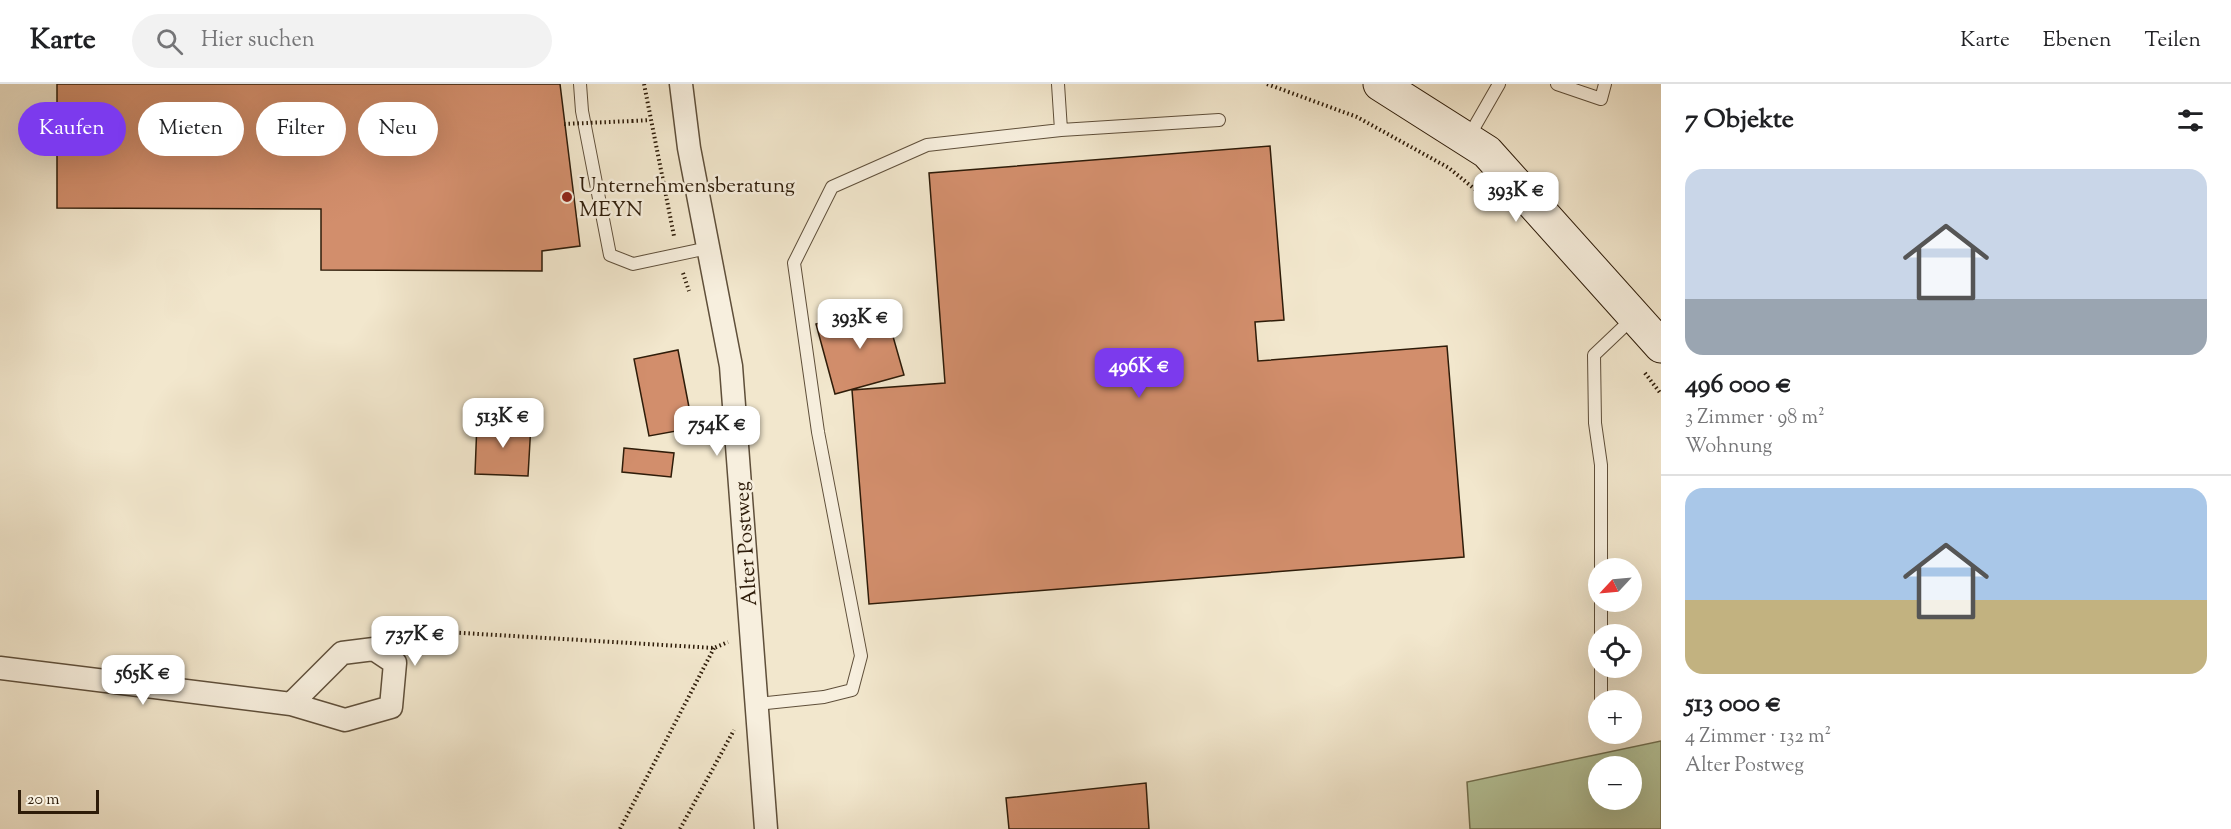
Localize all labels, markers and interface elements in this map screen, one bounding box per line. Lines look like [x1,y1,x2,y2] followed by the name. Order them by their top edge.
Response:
[132,14,552,68] search box
[30,21,96,61] text: Karte
[153,25,186,58] icon: search
[201,25,315,57] text: Hier suchen
[1960,26,2010,56] text: Karte
[2043,26,2111,56] text: Ebenen
[2144,26,2201,56] text: Teilen
[18,102,126,156] chip: Kaufen
[138,102,244,156] chip: Mieten
[256,102,346,156] chip: Filter
[358,102,438,156] chip: Neu
[1685,102,1794,139] text: 7 Objekte
[2174,104,2207,137] icon: filters
[579,172,795,226] place label: Unternehmensberatung MEYN
[1467,172,1565,223] pin: 393K €
[1488,177,1544,206] text: 393K €
[560,190,574,204] marker: Unternehmensberatung MEYN
[1892,208,2000,316] icon: home
[811,299,909,350] pin: 393K €
[832,304,888,333] text: 393K €
[1090,348,1188,399] pin: 496K €
[1109,353,1169,382] text: 496K €
[1685,367,1792,404] text: 496 000 €
[454,398,552,449] pin: 513K €
[477,403,529,432] text: 513K €
[1685,404,1825,433] text: 3 Zimmer · 98 m²
[668,406,766,457] pin: 754K €
[688,411,746,440] text: 754K €
[1685,433,1772,462] text: Wohnung
[728,480,766,607] street label: Alter Postweg
[1892,527,2000,635] icon: home
[1588,558,1642,612] north arrow
[1588,558,1642,810] map controls
[366,616,464,667] pin: 737K €
[385,621,445,650] text: 737K €
[1588,624,1642,678] button: locate
[94,655,192,706] pin: 565K €
[116,660,170,689] text: 565K €
[1685,686,1782,723] text: 513 000 €
[1588,690,1642,744] button: +
[1685,723,1831,752] text: 4 Zimmer · 132 m²
[1685,752,1804,781] text: Alter Postweg
[1588,756,1642,810] button: −
[18,787,99,814] scale bar
[27,789,60,812] text: 20 m

